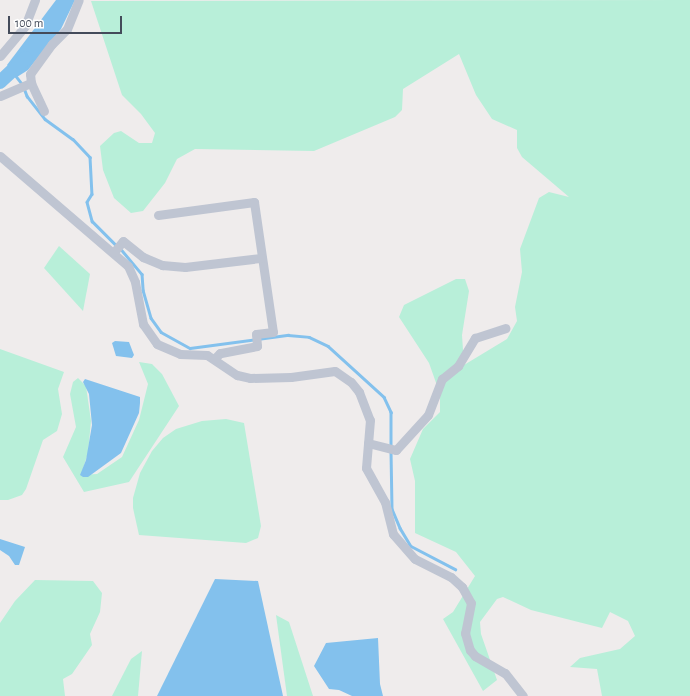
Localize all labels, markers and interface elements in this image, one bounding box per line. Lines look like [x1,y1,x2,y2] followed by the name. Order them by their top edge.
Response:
[10,8,124,34] scale bar
[15,17,43,29] text: 100 m

